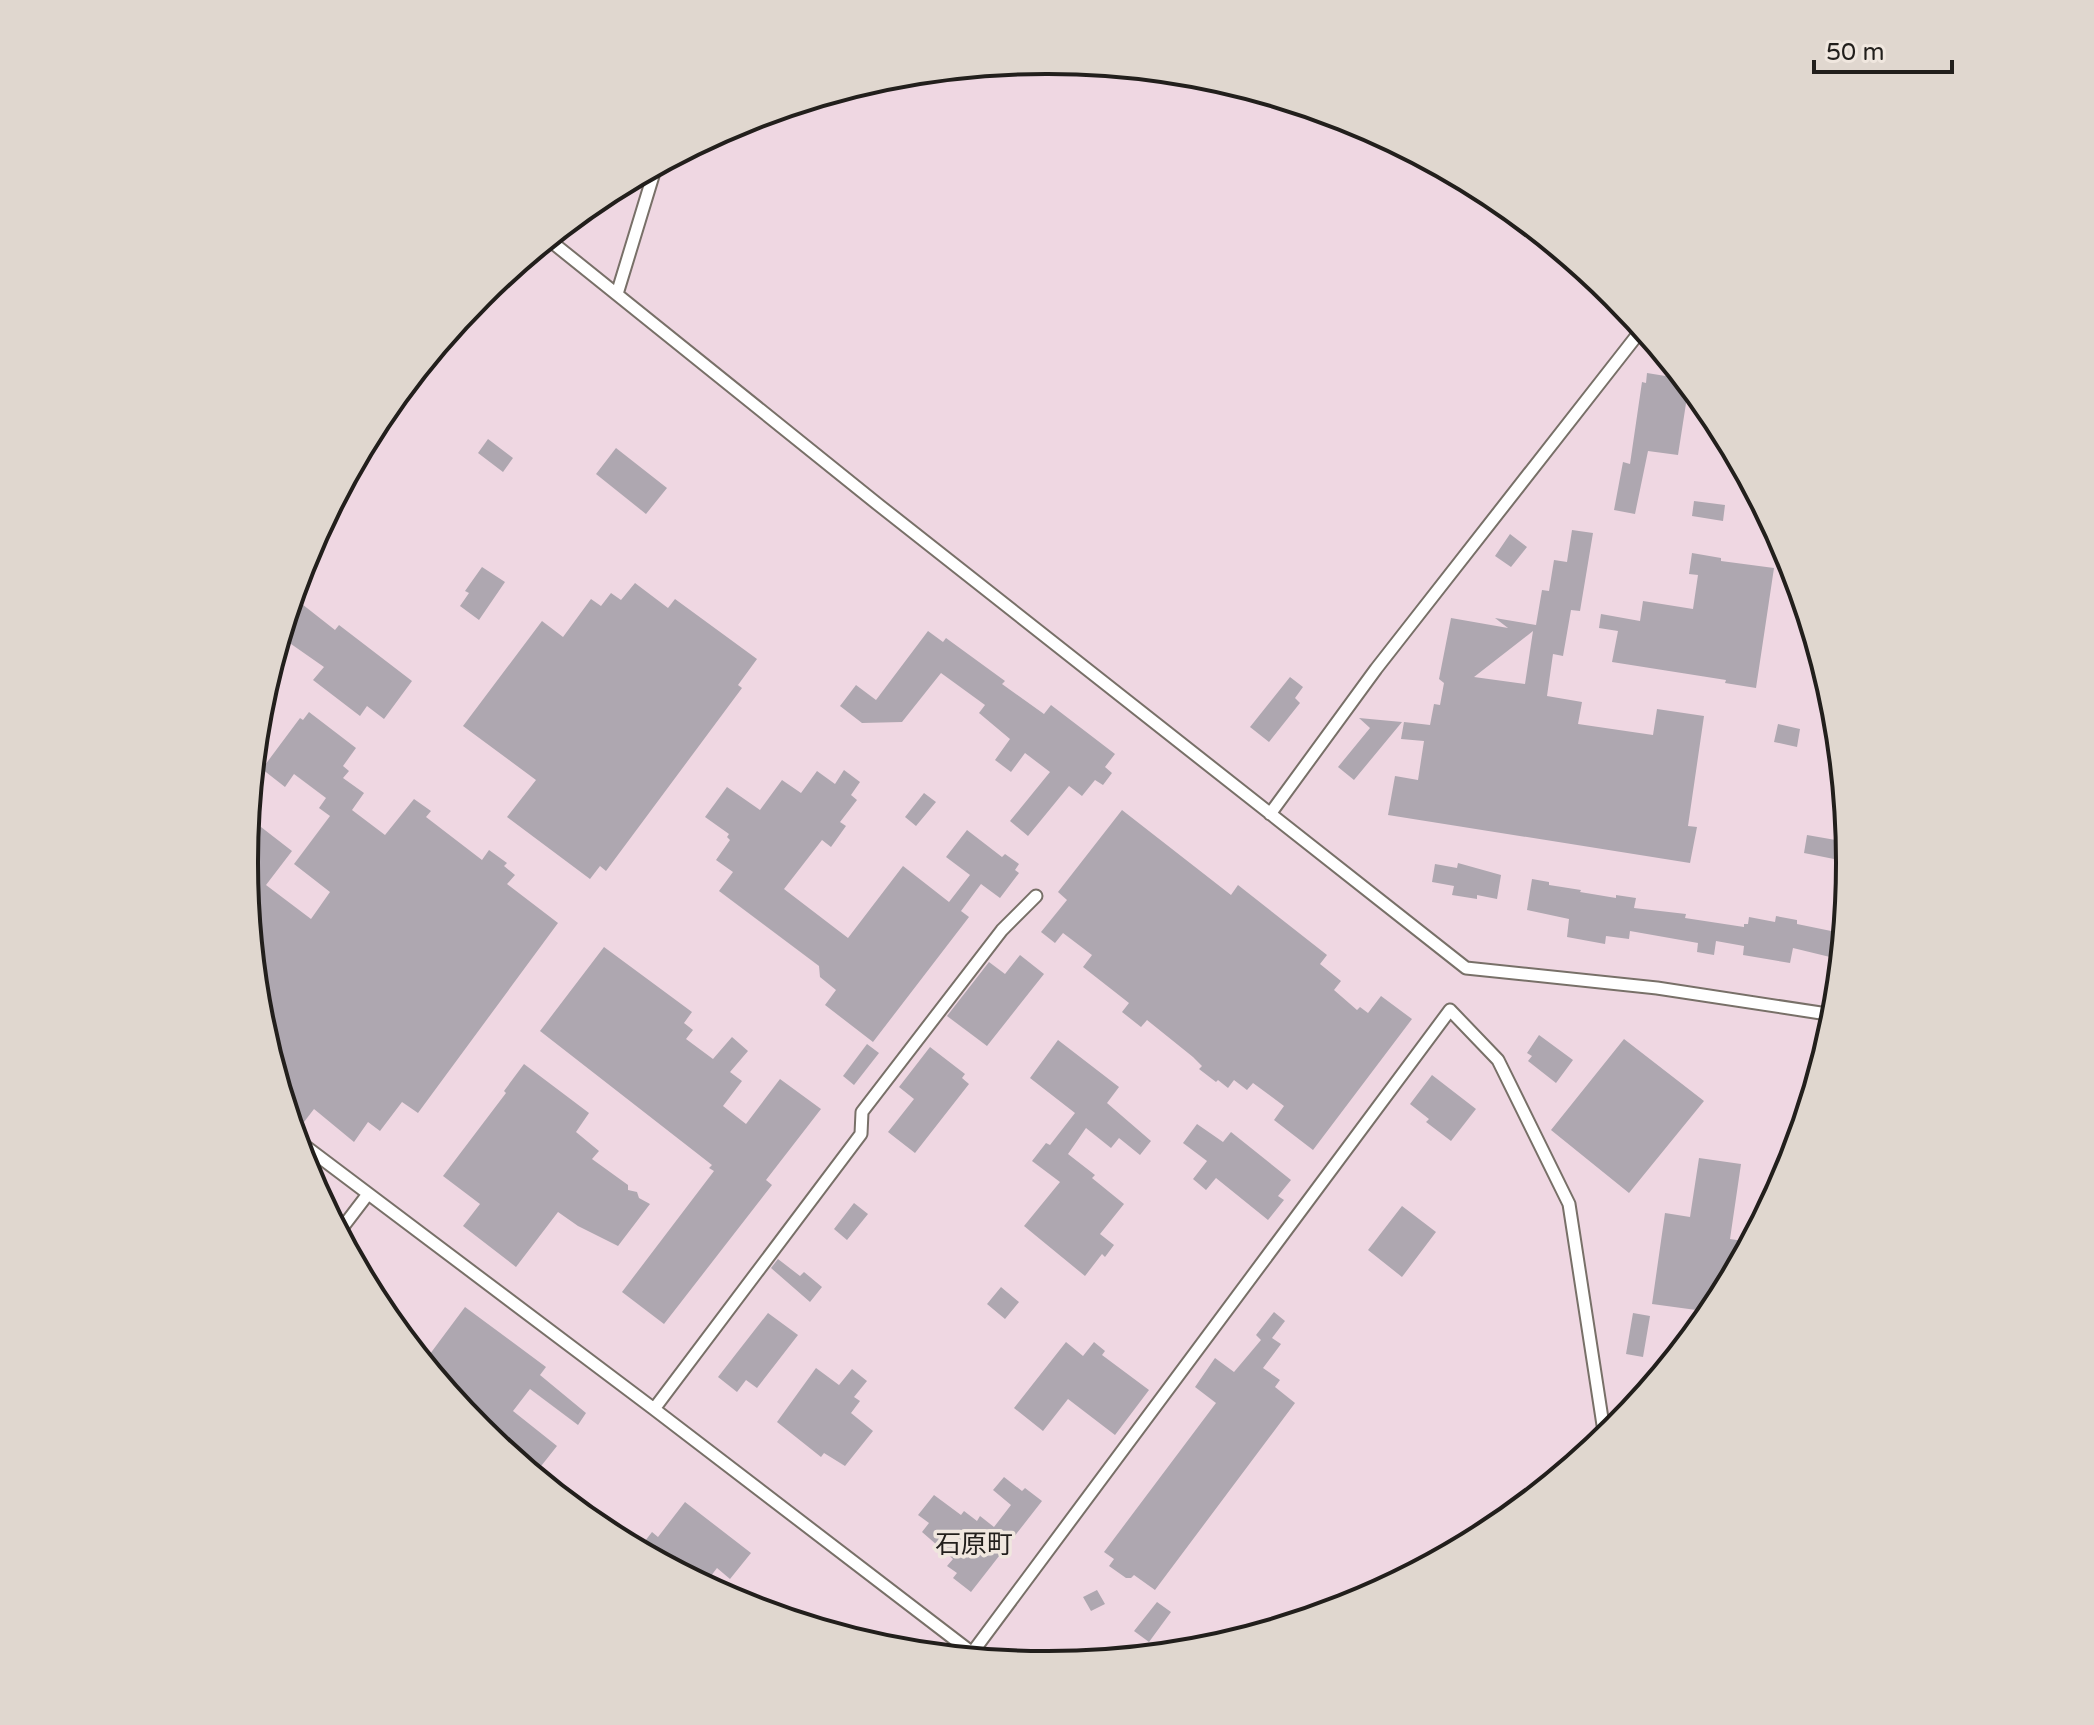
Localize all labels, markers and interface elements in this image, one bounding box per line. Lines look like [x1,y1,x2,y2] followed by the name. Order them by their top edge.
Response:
[1814,24,1952,74] scale bar
[1826,38,1884,67] text: 50 m
[935,1529,1013,1560] district label: 石原町

